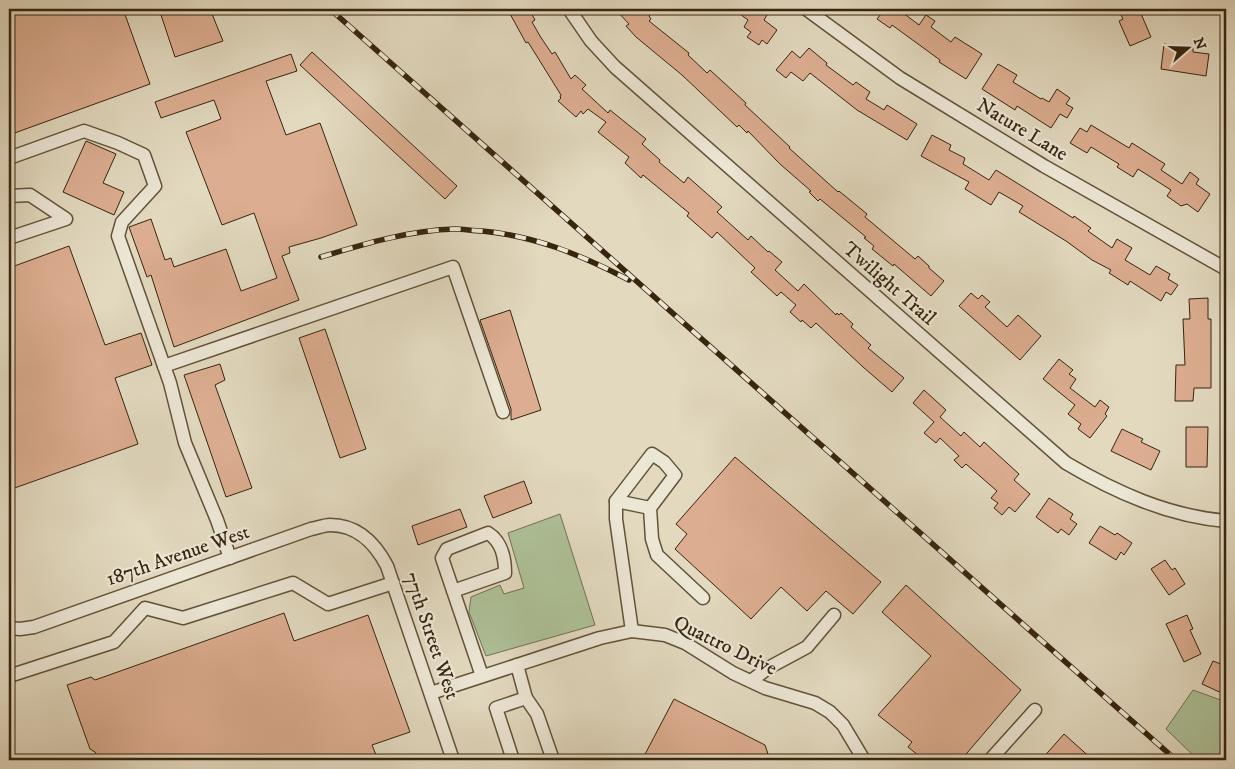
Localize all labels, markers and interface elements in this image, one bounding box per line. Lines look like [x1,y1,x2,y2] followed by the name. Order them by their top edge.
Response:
[1162,22,1212,72] north arrow
[1189,35,1210,53] text: N
[972,93,1072,167] street label: Nature Lane
[837,237,941,331] street label: Twilight Trail
[103,520,253,592] street label: 187th Avenue West
[398,569,464,703] street label: 77th Street West
[669,610,781,682] street label: Quattro Drive

